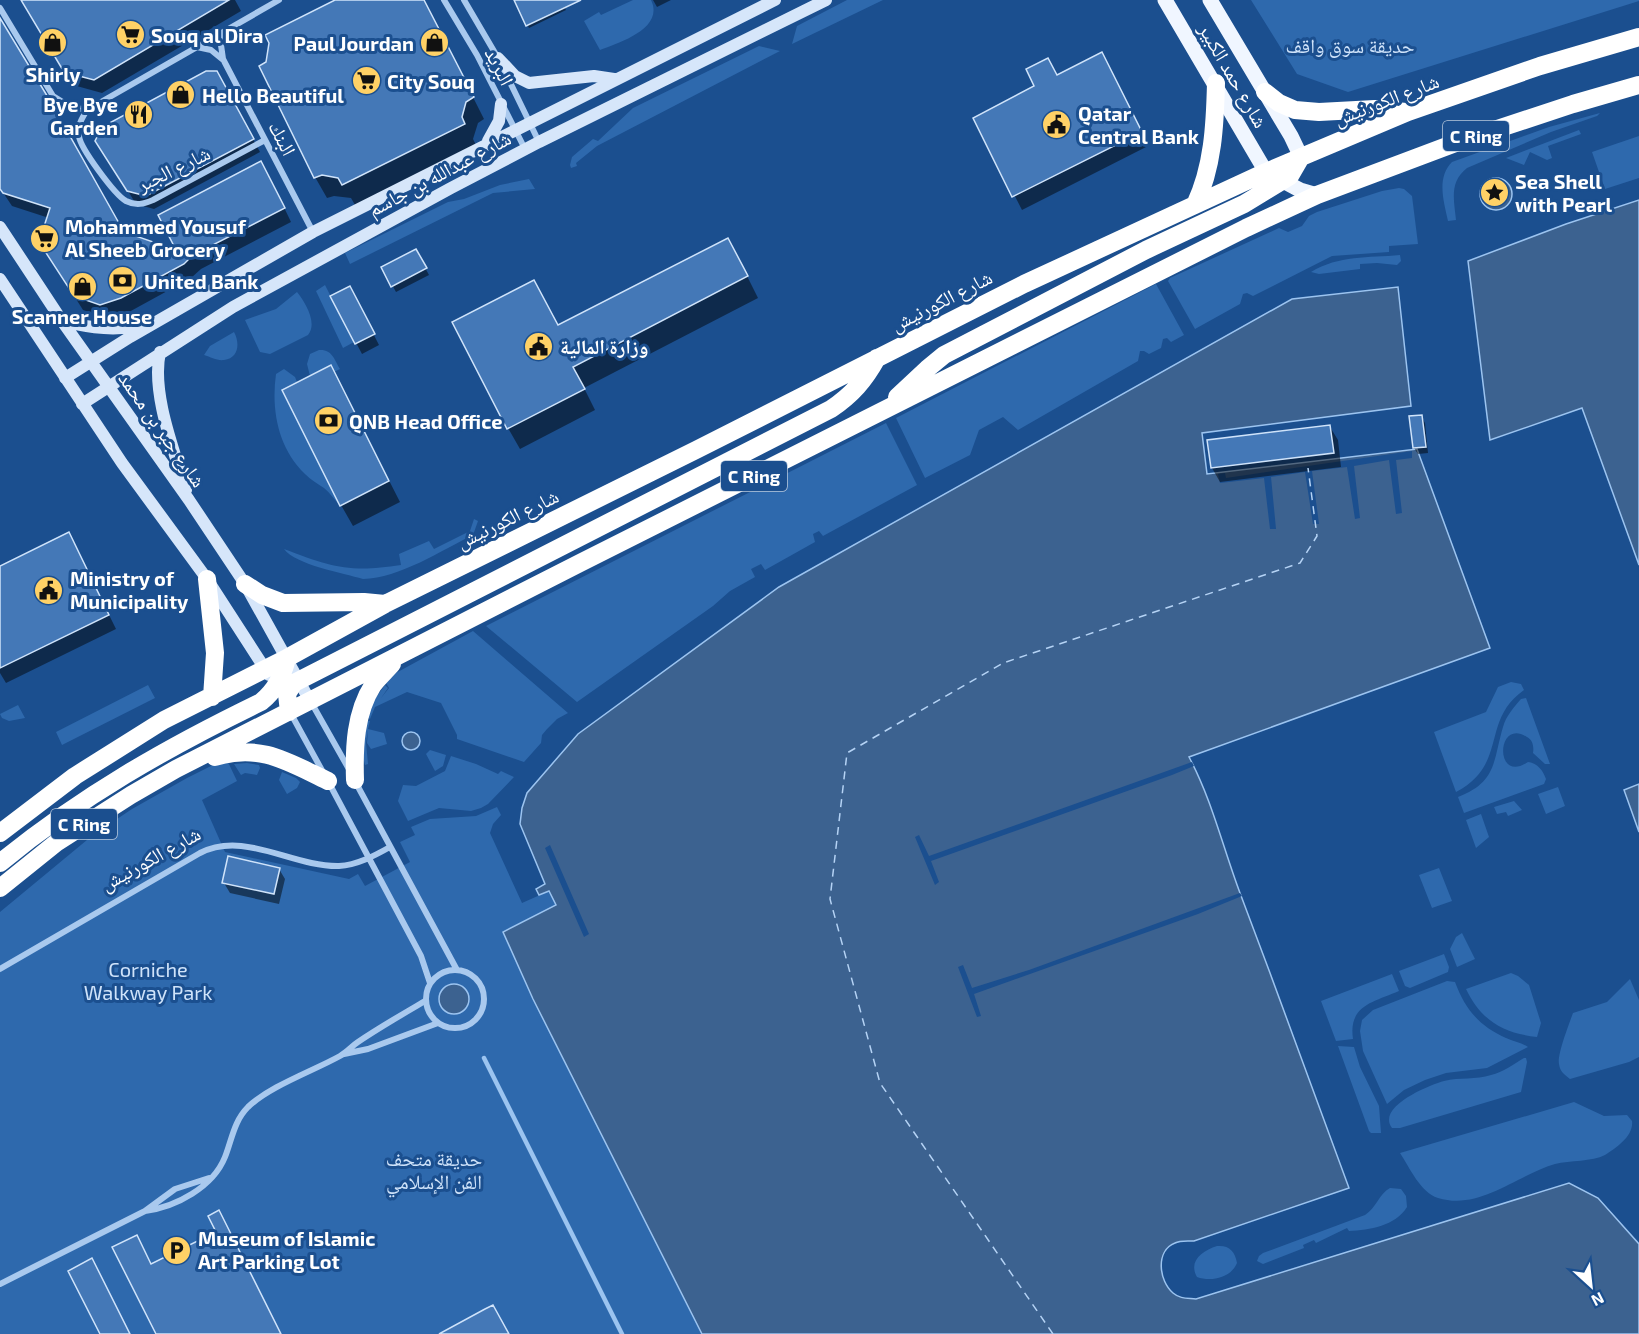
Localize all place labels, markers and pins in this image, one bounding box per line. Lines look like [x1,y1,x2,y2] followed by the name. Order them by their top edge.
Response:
[114,19,146,51] supermarket icon: Souq al Dira
[151,23,263,47] place label: Souq al Dira
[37,27,69,59] shop icon: Shirly
[419,27,451,59] shop icon: Paul Jourdan
[294,31,414,55] place label: Paul Jourdan
[25,62,81,87] place label: Shirly
[350,65,382,97] supermarket icon: City Souq
[387,69,475,94] place label: City Souq
[165,79,197,111] shop icon: Hello Beautiful
[202,83,344,107] place label: Hello Beautiful
[43,92,118,139] place label: Bye Bye Garden
[123,99,155,131] restaurant icon: Bye Bye Garden
[1078,101,1200,148] place label: Qatar Central Bank
[1041,109,1073,141] public building icon: Qatar Central Bank
[1515,169,1613,216] place label: Sea Shell with Pearl
[1478,177,1510,209] place icon: Sea Shell with Pearl
[65,214,247,262] place label: Mohammed Yousuf Al Sheeb Grocery
[28,222,60,254] supermarket icon: Mohammed Yousuf Al Sheeb Grocery
[107,265,139,297] bank icon: United Bank
[144,269,259,293] place label: United Bank
[66,270,98,302] shop icon: Scanner House
[12,304,152,328] place label: Scanner House
[523,330,555,362] public building icon: وزارة المالية
[560,334,648,359] place label: وزارة المالية
[312,405,344,437] bank icon: QNB Head Office
[349,409,502,434] place label: QNB Head Office
[70,566,189,614] place label: Ministry of Municipality
[33,574,65,606] public building icon: Ministry of Municipality
[198,1226,375,1273] place label: Museum of Islamic Art Parking Lot
[161,1234,193,1266] parking icon: Museum of Islamic Art Parking Lot

